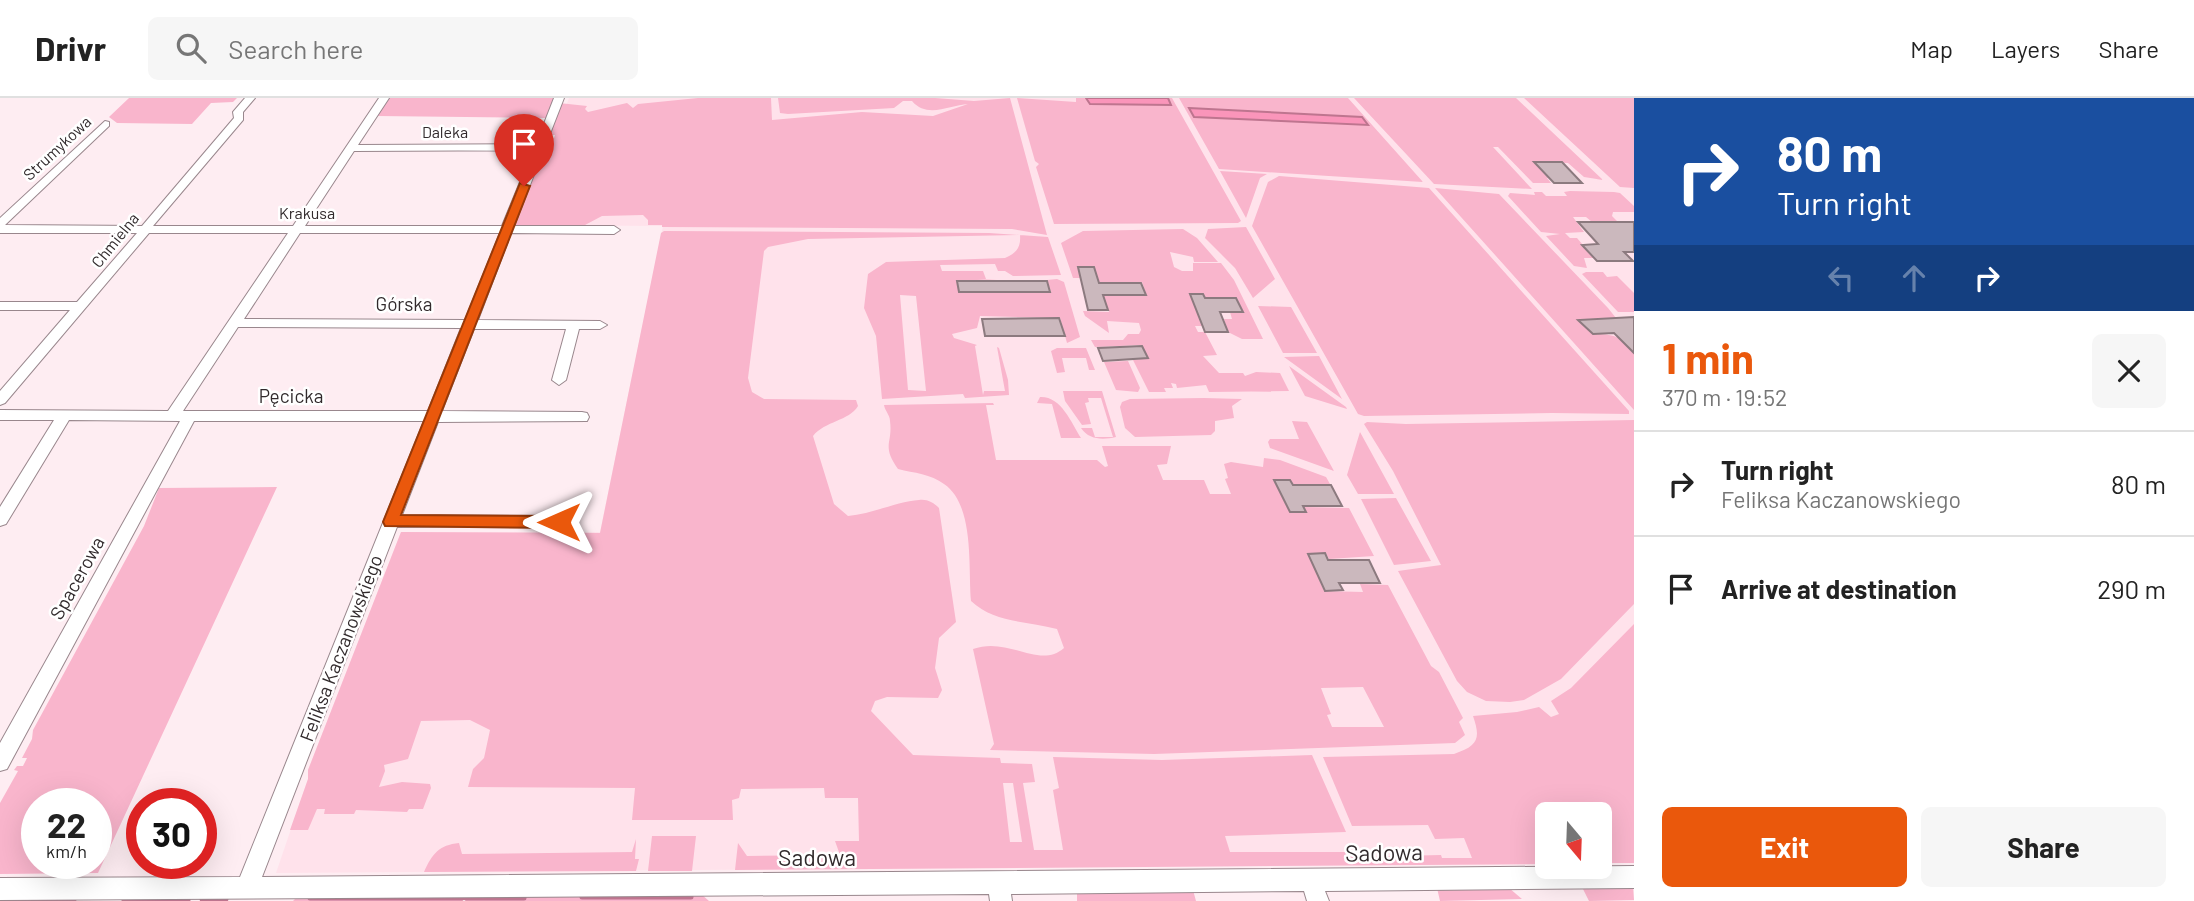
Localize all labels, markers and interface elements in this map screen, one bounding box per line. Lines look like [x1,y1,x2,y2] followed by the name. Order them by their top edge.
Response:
[148,17,638,80] search box
[35,28,106,68] text: Drivr
[172,29,210,67] icon: search
[228,33,363,64] text: Search here
[1910,34,1953,63] text: Map
[1991,34,2060,63] text: Layers
[2098,34,2159,63] text: Share
[19,111,94,184] street label: Strumykowa
[494,114,554,186] pin
[422,122,468,141] street label: Daleka
[1777,123,1882,182] text: 80 m
[505,125,543,163] icon: arrive
[1662,126,1753,217] icon: right
[1777,183,1912,221] text: Turn right
[279,203,335,222] street label: Krakusa
[87,209,142,271] street label: Chmielna
[1822,259,1860,297] icon: left
[1895,259,1933,297] icon: ahead
[1968,259,2006,297] icon: right
[376,292,432,315] street label: Górska
[1662,332,1754,382] text: 1 min
[2092,334,2166,408] button: close
[1662,383,1787,411] text: 370 m · 19:52
[259,384,323,407] street label: Pęcicka
[1721,454,1834,485] text: Turn right
[1662,465,1700,503] icon: right
[2111,468,2166,499] text: 80 m
[522,485,596,559] position arrow
[1721,485,1961,513] text: Feliksa Kaczanowskiego
[44,532,109,623] street label: Spacerowa
[294,551,387,744] street label: Feliksa Kaczanowskiego
[1662,570,1700,608] icon: arrive
[1721,573,1957,604] text: Arrive at destination
[2097,573,2166,604] text: 290 m
[126,788,217,879] speed limit sign: 30
[1535,802,1612,878] north arrow
[1535,802,1612,879] map controls
[47,803,86,845] text: 22
[1662,807,1907,887] button: Exit
[1921,807,2166,887] button: Share
[1345,837,1423,867] street label: Sadowa
[46,840,87,862] text: km/h
[778,843,856,871] street label: Sadowa

